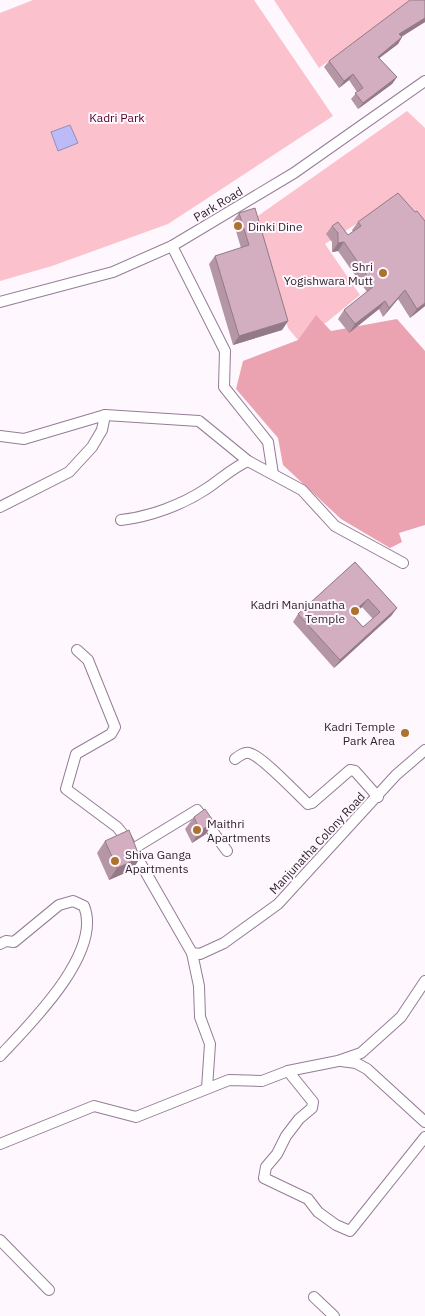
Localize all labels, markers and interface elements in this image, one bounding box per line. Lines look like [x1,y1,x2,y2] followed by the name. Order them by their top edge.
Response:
[89,110,145,125] park label: Kadri Park
[191,183,245,225] street label: Park Road
[248,219,303,234] place label: Dinki Dine
[232,220,244,232] marker: Dinki Dine
[284,259,373,288] place label: Shri Yogishwara Mutt
[377,267,389,279] marker: Shri Yogishwara Mutt
[251,597,346,626] place label: Kadri Manjunatha Temple
[349,605,361,617] marker: Kadri Manjunatha Temple
[324,719,396,748] place label: Kadri Temple Park Area
[399,727,411,739] marker: Kadri Temple Park Area
[266,789,368,897] street label: Manjunatha Colony Road
[207,816,271,845] place label: Maithri Apartments
[191,824,203,836] marker: Maithri Apartments
[125,847,192,876] place label: Shiva Ganga Apartments
[109,855,121,867] marker: Shiva Ganga Apartments

